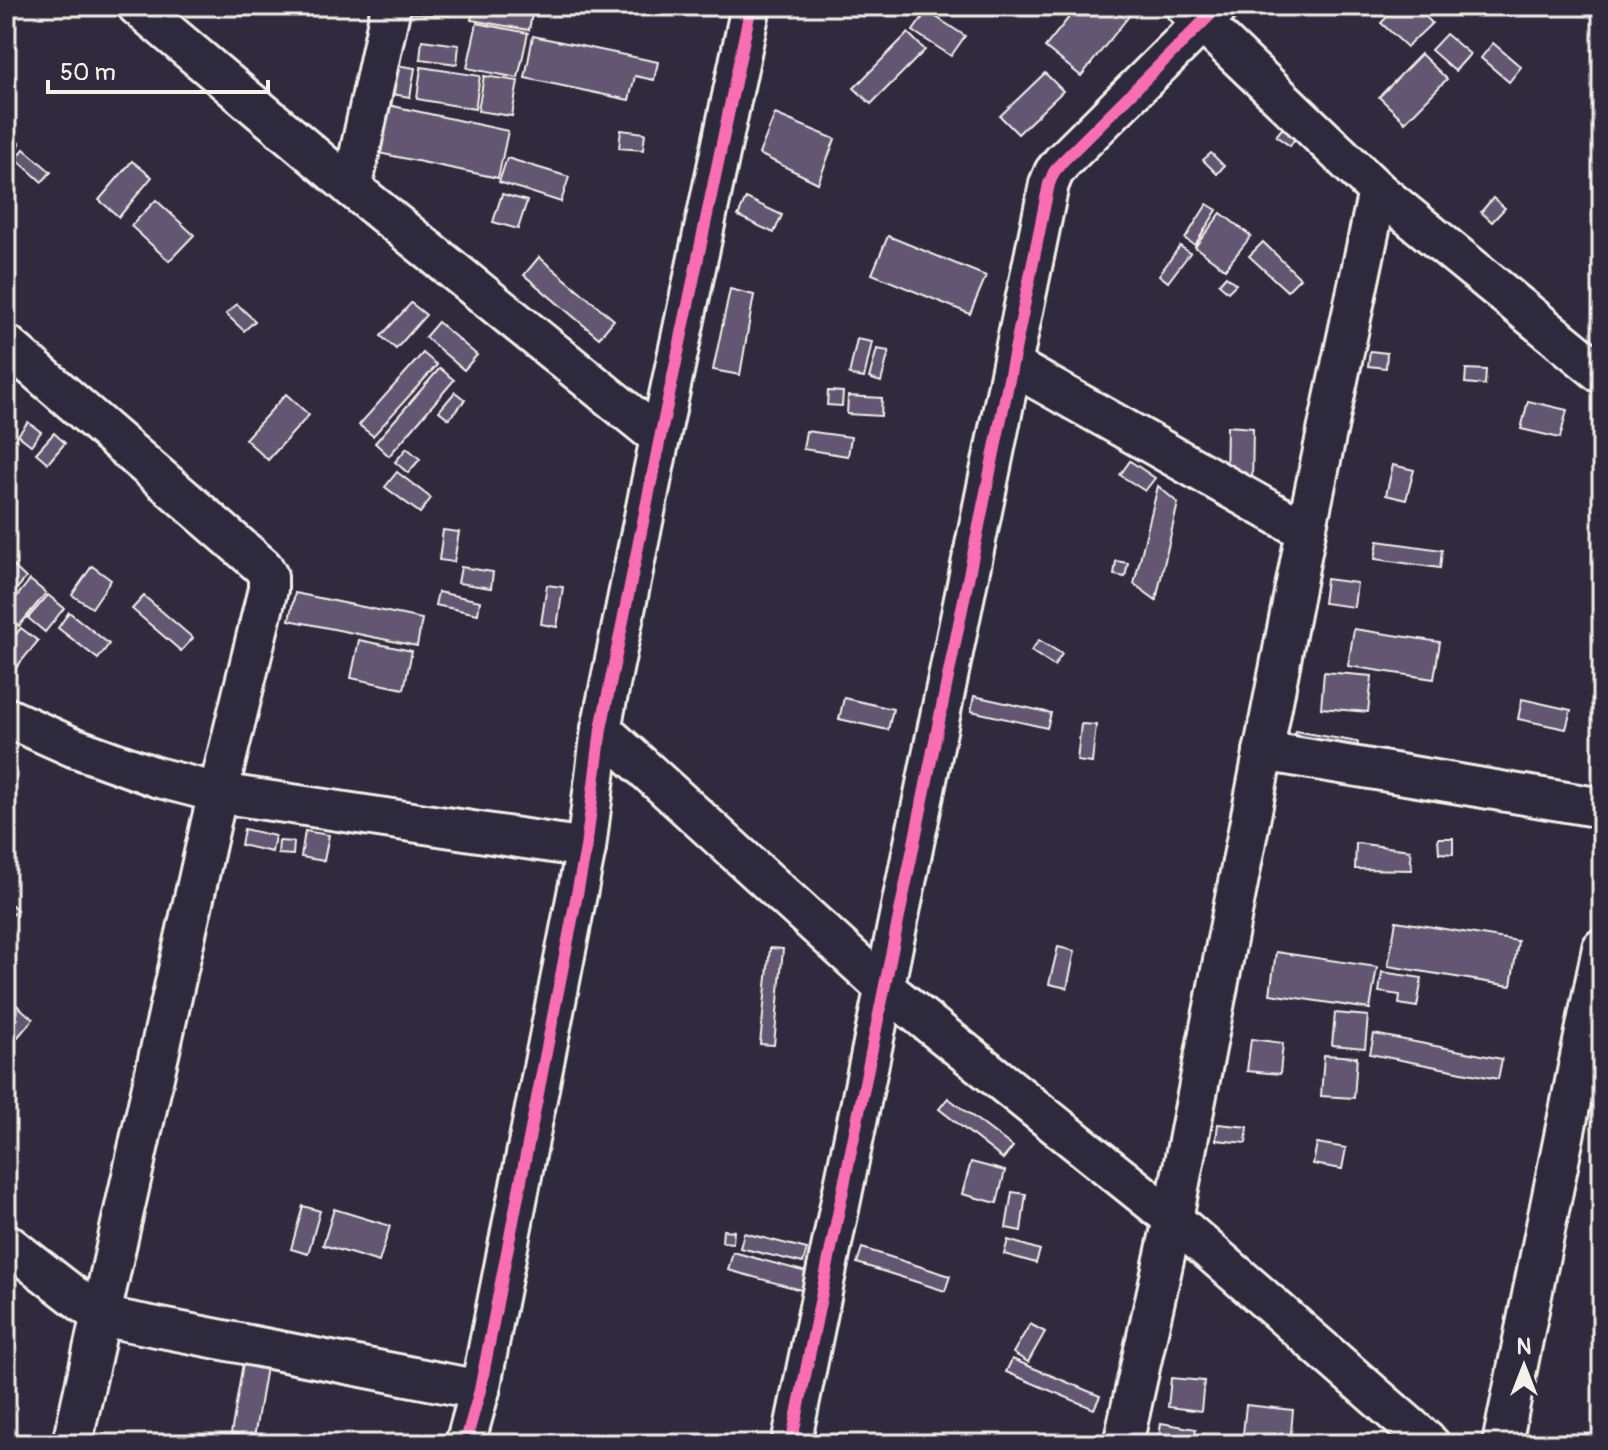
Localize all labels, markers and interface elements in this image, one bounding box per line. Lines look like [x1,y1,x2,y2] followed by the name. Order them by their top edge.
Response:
[48,44,268,94] scale bar
[60,58,116,87] text: 50 m
[1484,1326,1564,1406] north arrow
[1517,1333,1532,1361] text: N

